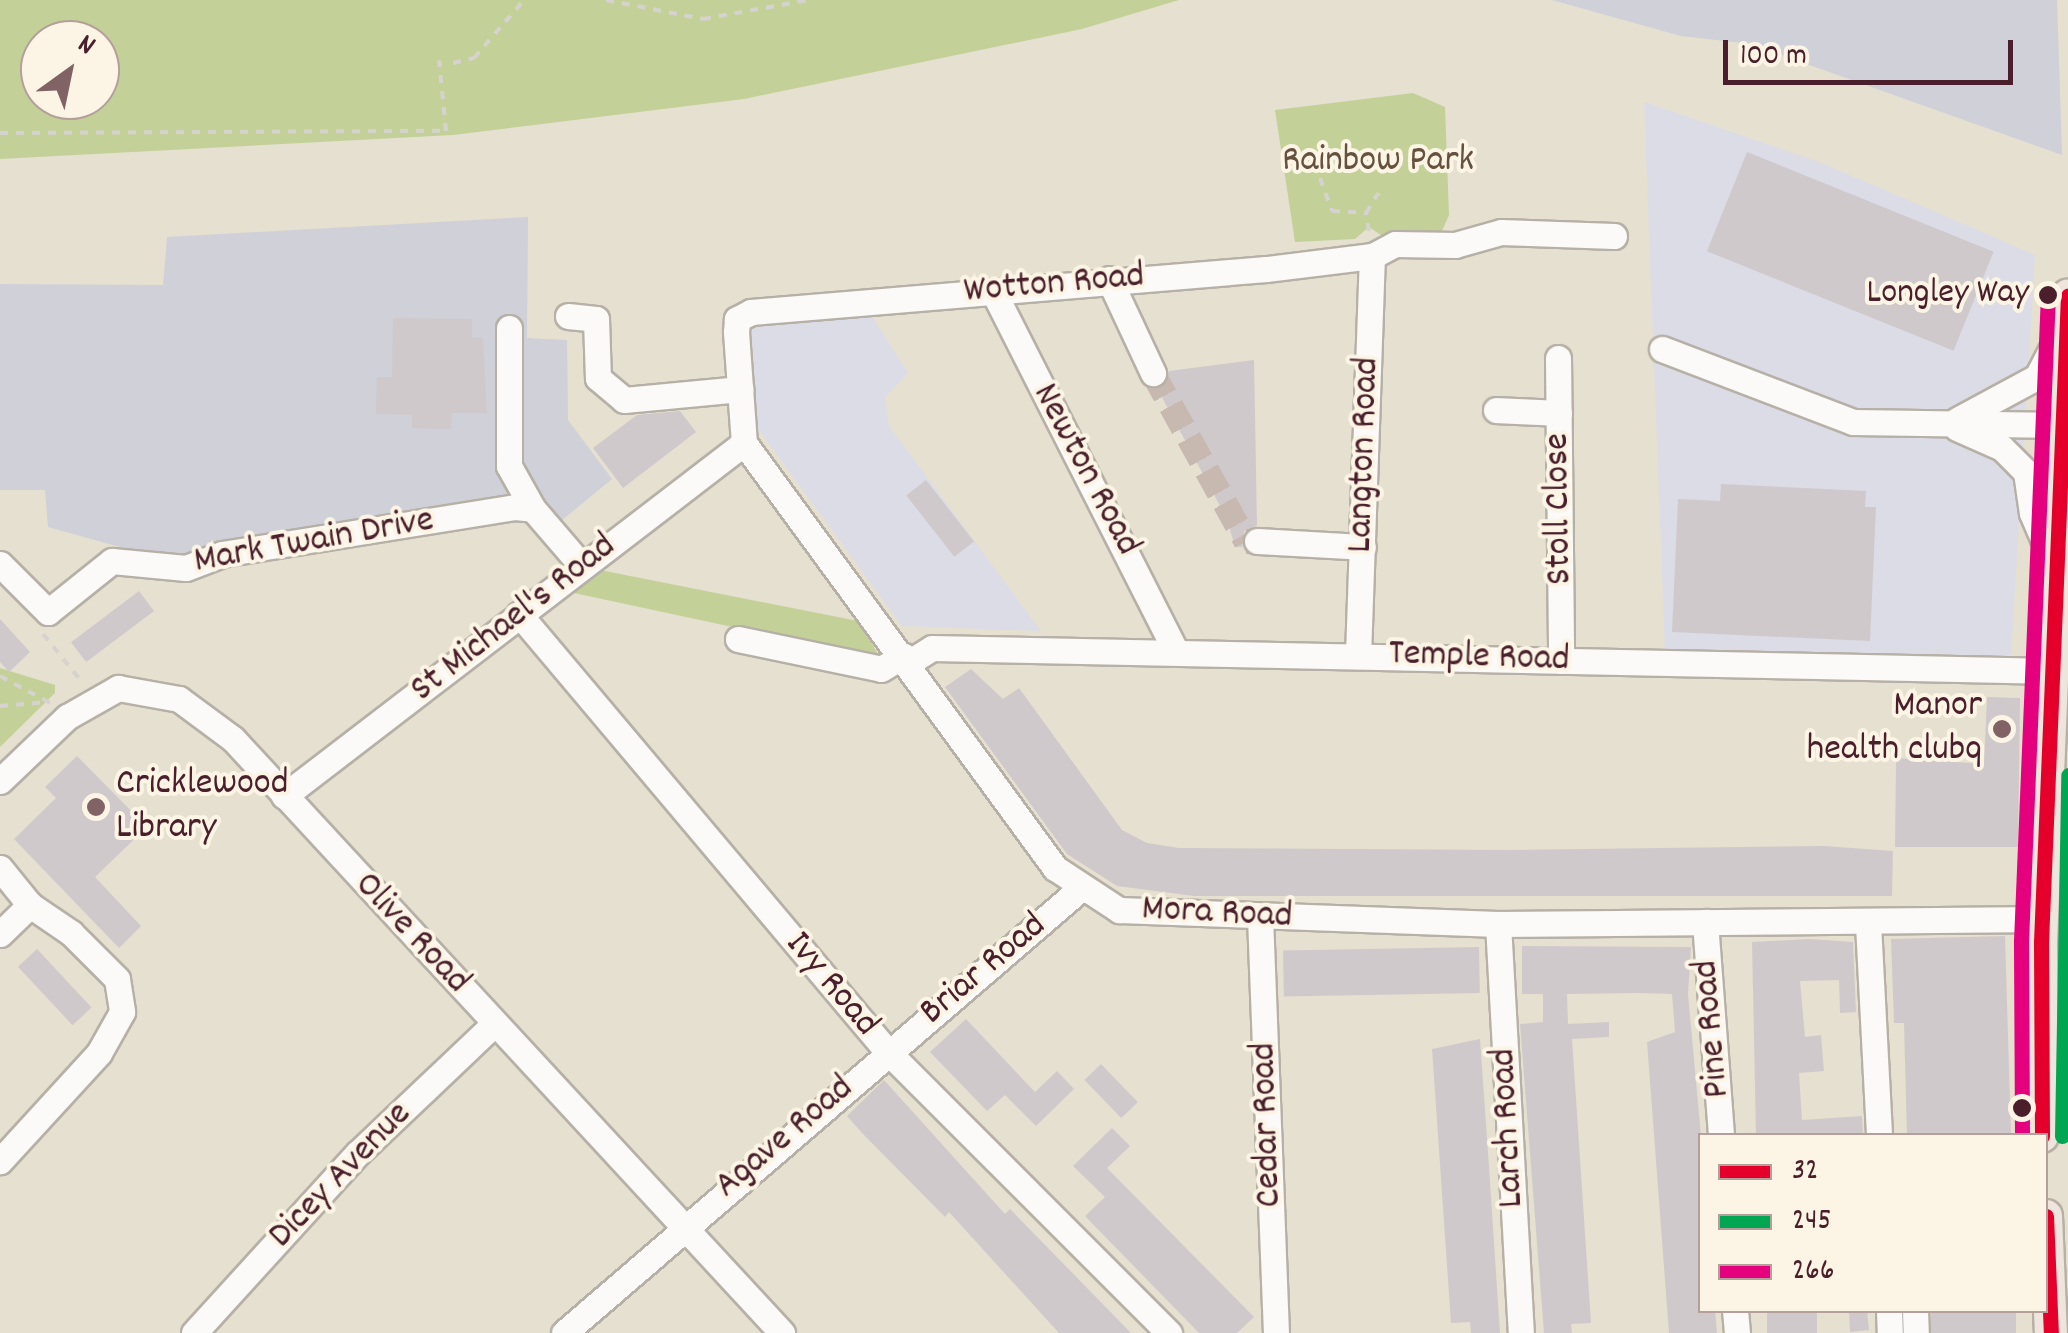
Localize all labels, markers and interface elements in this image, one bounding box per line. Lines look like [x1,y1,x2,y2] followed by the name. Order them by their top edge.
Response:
[20,20,120,120] north arrow
[1728,20,2018,82] scale bar
[69,26,102,67] text: N
[1740,36,1807,79] text: 100 m
[1282,139,1474,185] park label: Rainbow Park
[962,254,1146,316] street label: Wotton Road
[1866,273,2029,317] place label: Longley Way
[2038,285,2058,305] marker: Longley Way
[1339,356,1391,554] street label: Langton Road
[1021,376,1149,564] street label: Newton Road
[1536,433,1584,585] street label: Stoll Close
[191,499,437,585] street label: Mark Twain Drive
[402,525,626,713] street label: St Michael's Road
[1388,632,1570,684] street label: Temple Road
[1807,684,1982,774] place label: Manor health clubq
[1991,718,2013,740] marker: Manor health clubq
[116,762,289,852] place label: Cricklewood Library
[85,796,107,818] marker: Cricklewood Library
[343,864,479,1004] street label: Olive Road
[1140,887,1294,941] street label: Mora Road
[912,904,1056,1036] street label: Briar Road
[774,923,888,1047] street label: Ivy Road
[1684,958,1742,1100] street label: Pine Road
[1242,1042,1294,1208] street label: Cedar Road
[1482,1047,1536,1209] street label: Larch Road
[706,1067,864,1209] street label: Agave Road
[260,1093,422,1259] street label: Dicey Avenue
[2012,1098,2032,1118] unlabelled marker
[1698,1133,2048,1313] legend
[1792,1151,1818,1194] text: 32
[1792,1201,1831,1244] text: 245
[1792,1251,1835,1294] text: 266

